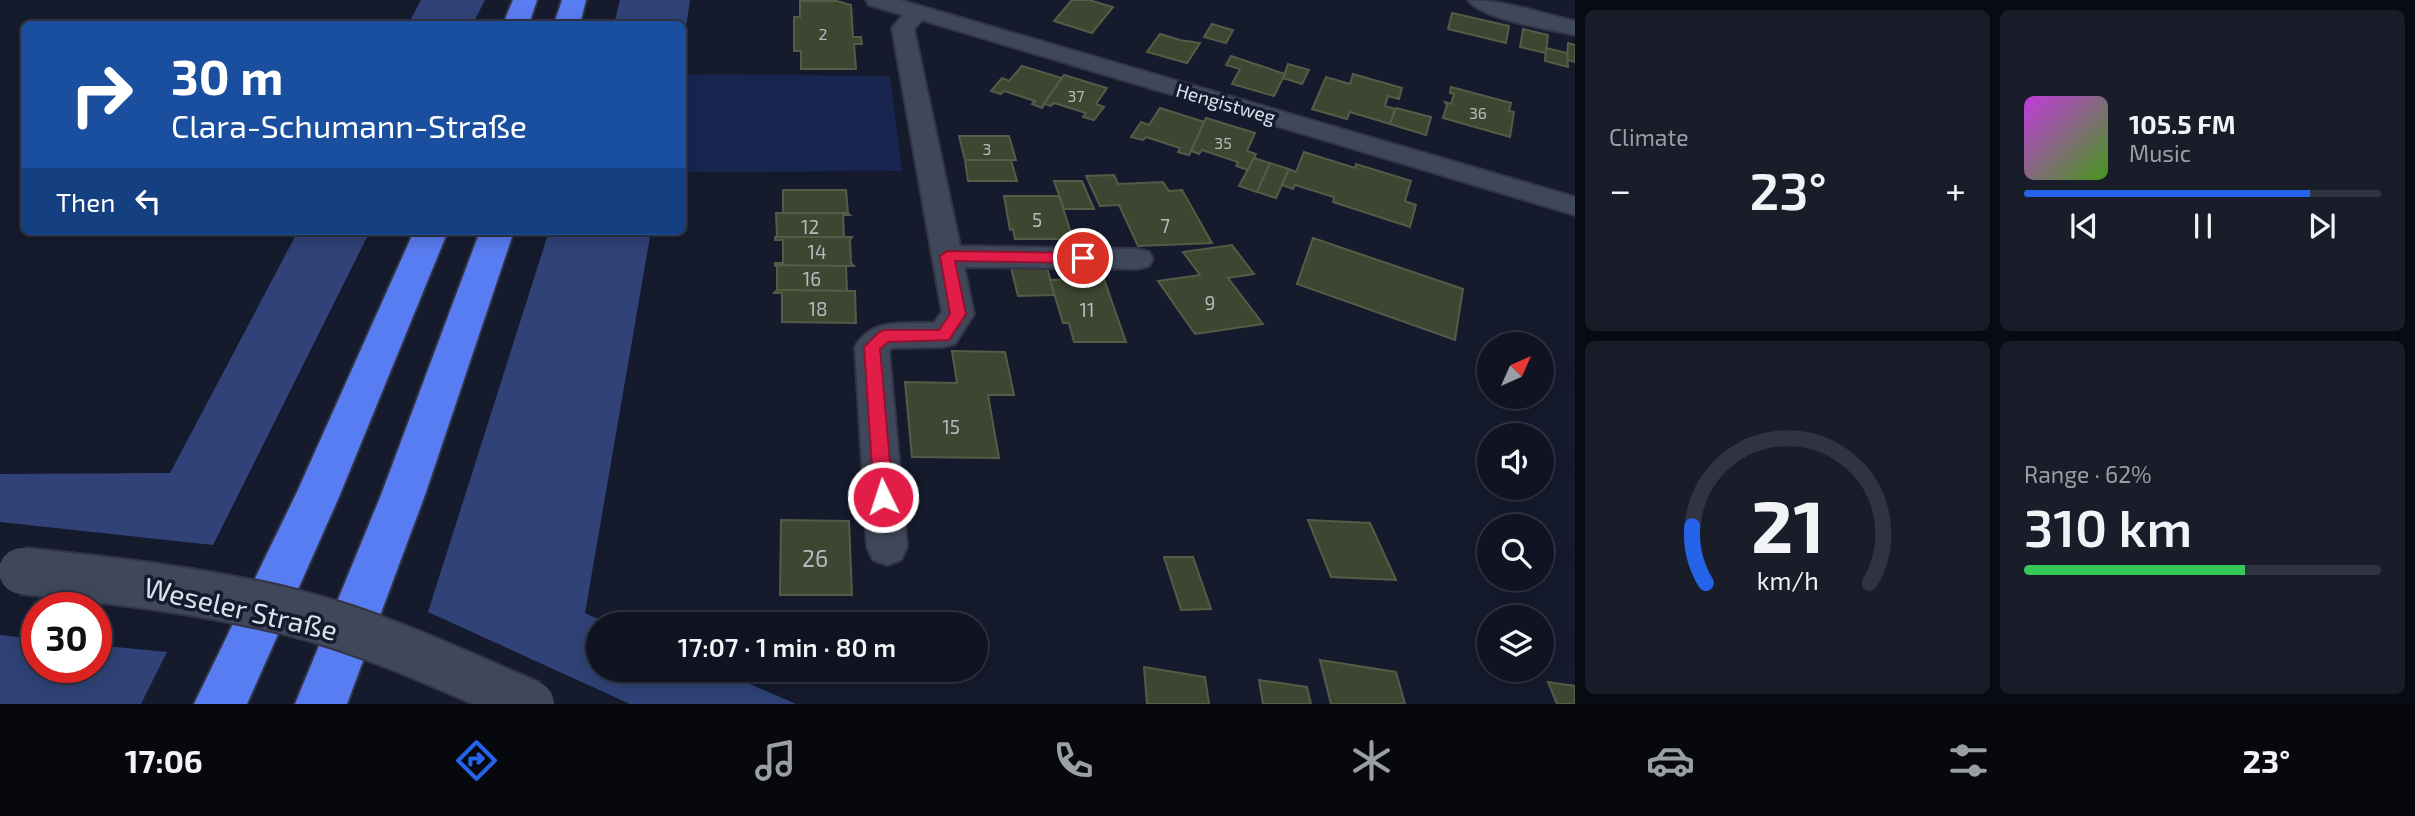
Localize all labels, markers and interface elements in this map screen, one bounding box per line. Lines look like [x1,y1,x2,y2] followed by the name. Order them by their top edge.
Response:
[819,24,828,43] house number: 2
[171,46,283,105] text: 30 m
[56,49,147,140] icon: right
[1174,78,1279,128] street label: Hengistweg
[1067,86,1085,105] house number: 37
[1469,103,1487,122] house number: 36
[171,106,527,144] text: Clara-Schumann-Straße
[2129,108,2236,139] text: 105.5 FM
[1609,123,1689,151] text: Climate
[1214,133,1232,152] house number: 35
[983,139,991,158] house number: 3
[2129,139,2191,167] text: Music
[1749,158,1827,220] text: 23°
[1609,166,1631,212] text: −
[1945,166,1966,212] text: +
[129,182,167,220] icon: left
[56,186,115,217] text: Then
[2065,207,2103,245] icon: previous
[2184,207,2222,245] icon: pause
[2303,207,2341,245] icon: next
[1032,208,1042,231] house number: 5
[1160,214,1170,237] house number: 7
[801,215,819,238] house number: 12
[1053,228,1113,288] pin
[1064,239,1102,277] icon: arrive
[807,240,827,263] house number: 14
[803,267,821,290] house number: 16
[1205,291,1215,314] house number: 9
[808,297,828,320] house number: 18
[1079,298,1095,321] house number: 11
[1477,332,1554,410] north arrow
[1477,332,1554,682] map controls
[942,415,960,438] house number: 15
[1477,423,1554,500] button: sound
[846,460,920,534] position arrow
[2024,460,2152,488] text: Range · 62%
[1751,481,1824,569] text: 21
[2024,495,2192,557] text: 310 km
[1477,514,1554,591] button: search
[802,544,828,572] house number: 26
[1756,565,1819,595] text: km/h
[141,569,341,647] street label: Weseler Straße
[21,592,112,683] speed limit sign: 30
[1477,605,1554,682] button: layers
[678,631,896,662] text: 17:07 · 1 min · 80 m
[452,736,501,785] icon: directions
[751,736,800,785] icon: music
[1049,736,1098,785] icon: phone
[1347,736,1396,785] icon: climate
[1646,736,1695,785] icon: car
[1944,736,1993,785] icon: filters
[125,741,203,779] text: 17:06
[2242,741,2290,779] text: 23°

